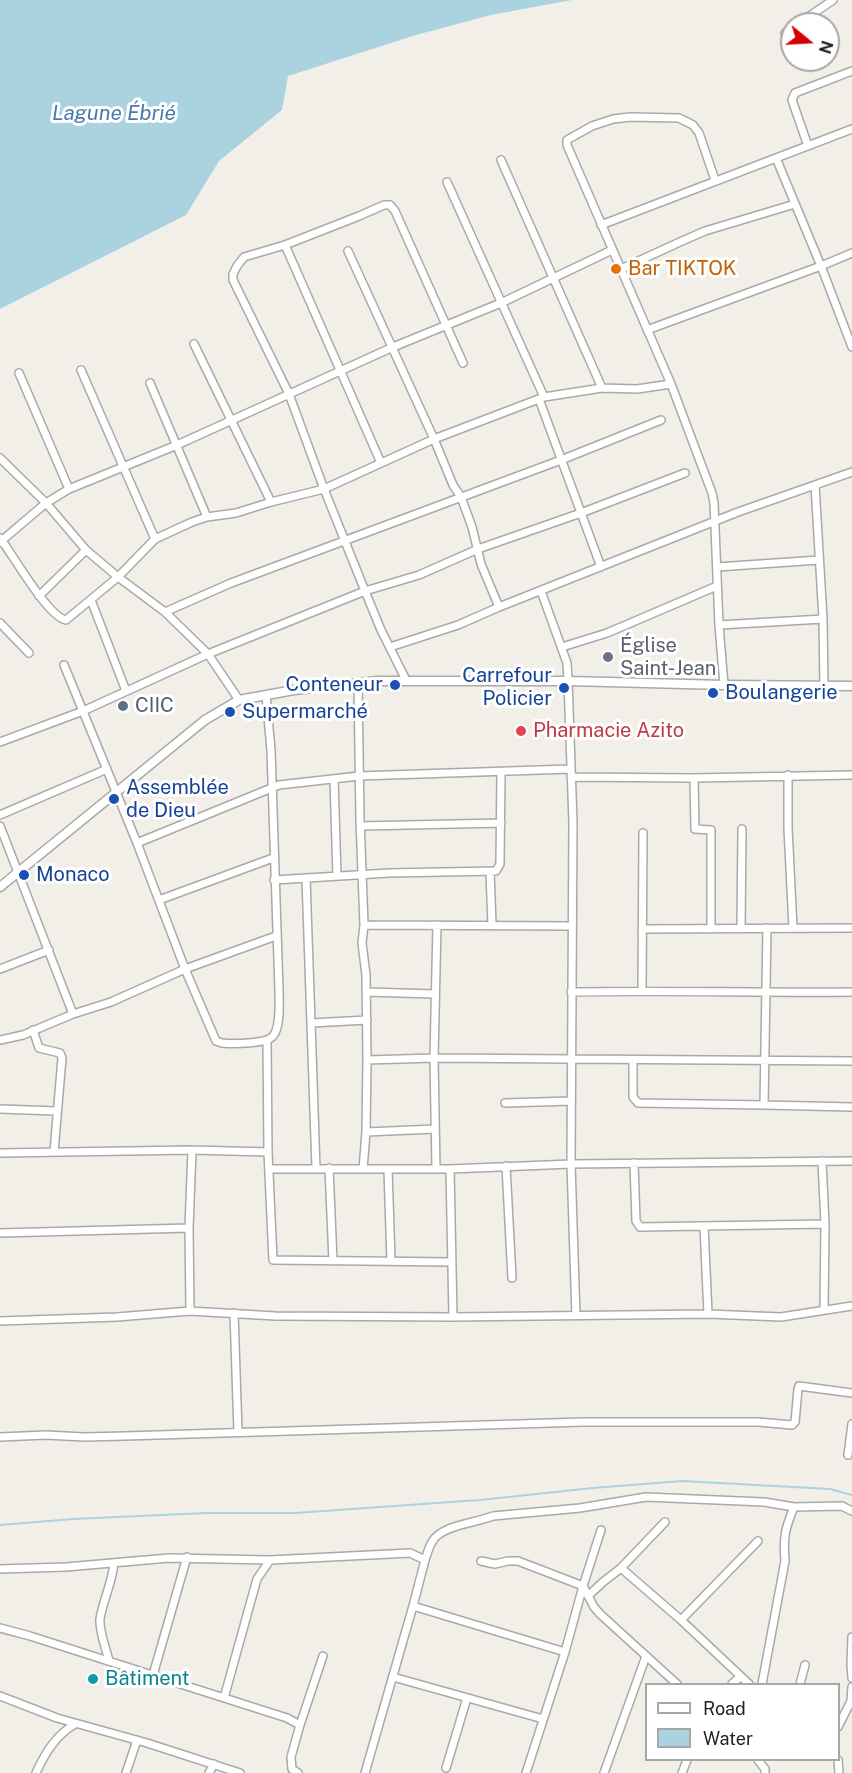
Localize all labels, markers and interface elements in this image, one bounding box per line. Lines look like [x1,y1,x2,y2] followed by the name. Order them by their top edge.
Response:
[780,12,840,72] north arrow
[815,38,837,56] text: N
[52,101,176,127] water label: Lagune Ébrié
[628,257,736,281] place label: Bar TIKTOK
[609,262,623,276] marker: Bar TIKTOK
[620,634,716,681] place label: Église Saint-Jean
[601,650,615,664] marker: Église Saint-Jean
[462,664,552,711] place label: Carrefour Policier
[286,673,383,697] place label: Conteneur
[388,678,402,692] marker: Conteneur
[557,681,571,695] marker: Carrefour Policier
[725,681,838,705] place label: Boulangerie
[706,686,720,700] marker: Boulangerie
[135,694,174,718] place label: CIIC
[116,699,130,713] marker: CIIC
[242,700,368,724] place label: Supermarché
[223,705,237,719] marker: Supermarché
[533,719,684,743] place label: Pharmacie Azito
[514,724,528,738] marker: Pharmacie Azito
[126,776,229,823] place label: Assemblée de Dieu
[107,792,121,806] marker: Assemblée de Dieu
[36,863,110,887] place label: Monaco
[17,868,31,882] marker: Monaco
[105,1667,189,1691] place label: Bâtiment
[86,1672,100,1686] marker: Bâtiment
[645,1683,840,1761] legend
[703,1698,746,1719] text: Road
[703,1728,753,1749] text: Water

